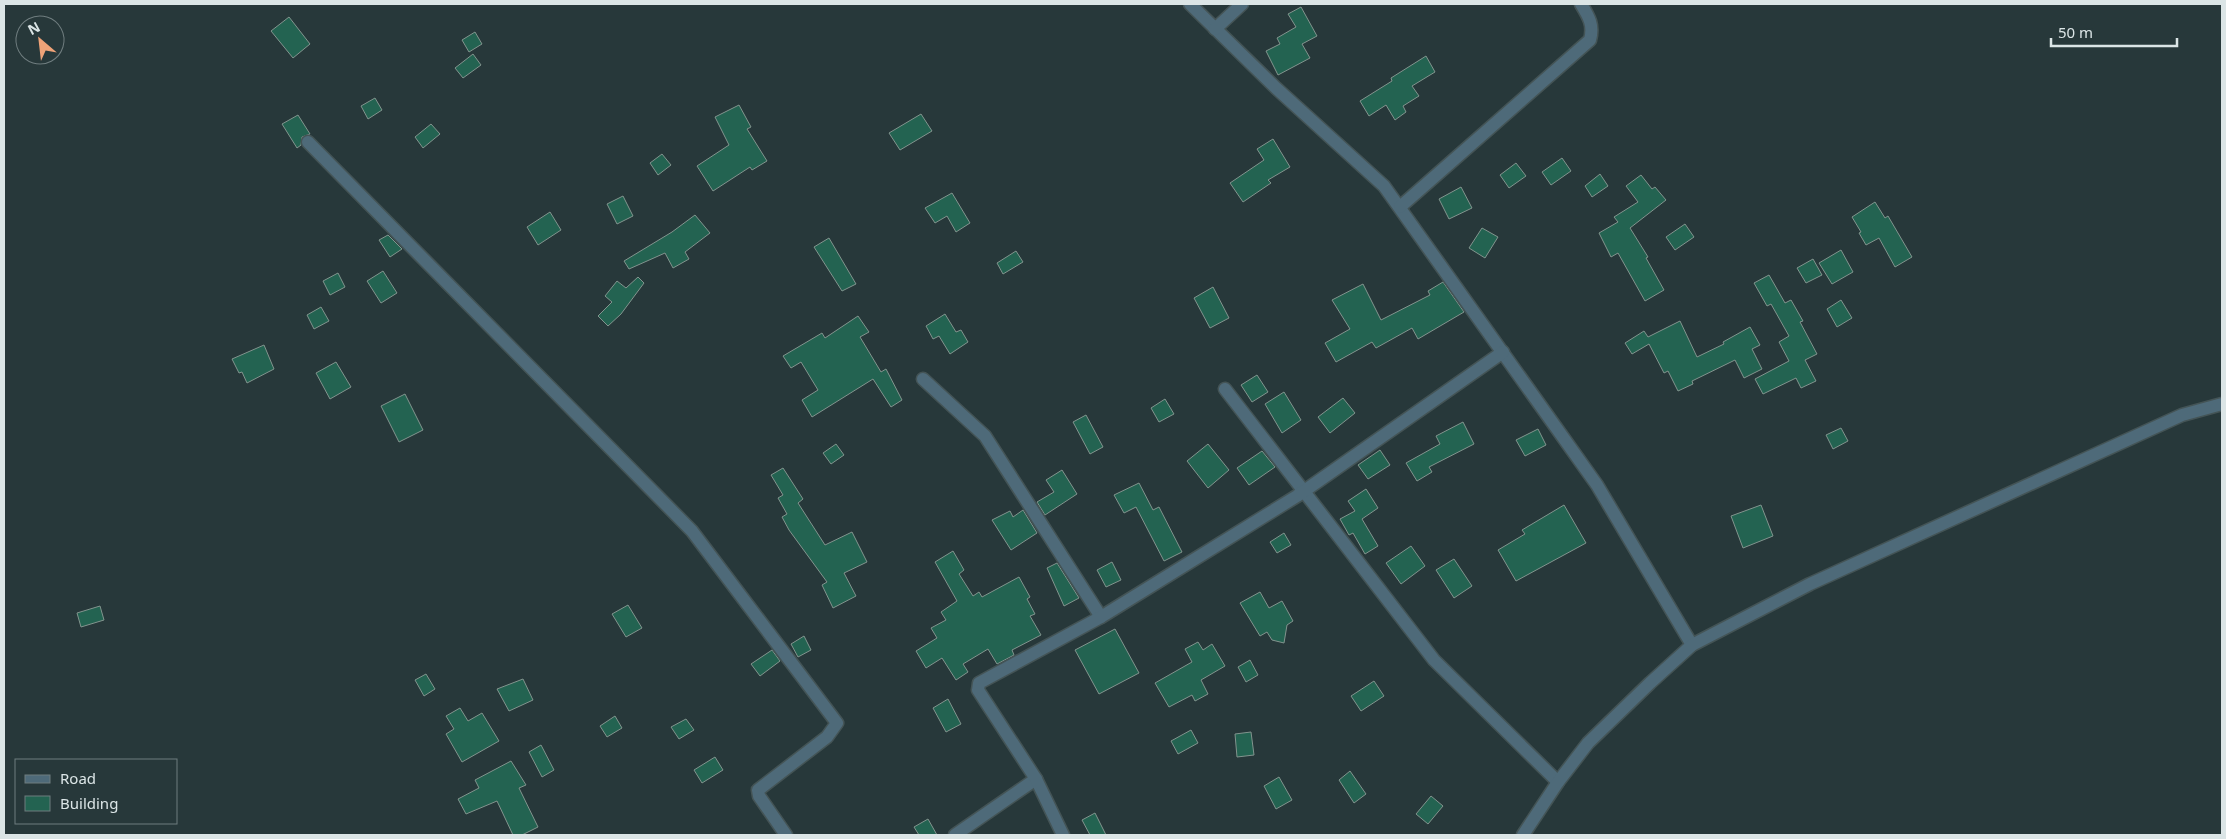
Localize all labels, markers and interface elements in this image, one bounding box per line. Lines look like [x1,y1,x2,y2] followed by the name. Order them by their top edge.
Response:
[15,15,65,65] north arrow
[2051,15,2177,47] scale bar
[24,17,43,39] text: N
[2058,22,2093,42] text: 50 m
[15,759,178,824] legend
[60,768,96,788] text: Road
[60,793,118,813] text: Building

